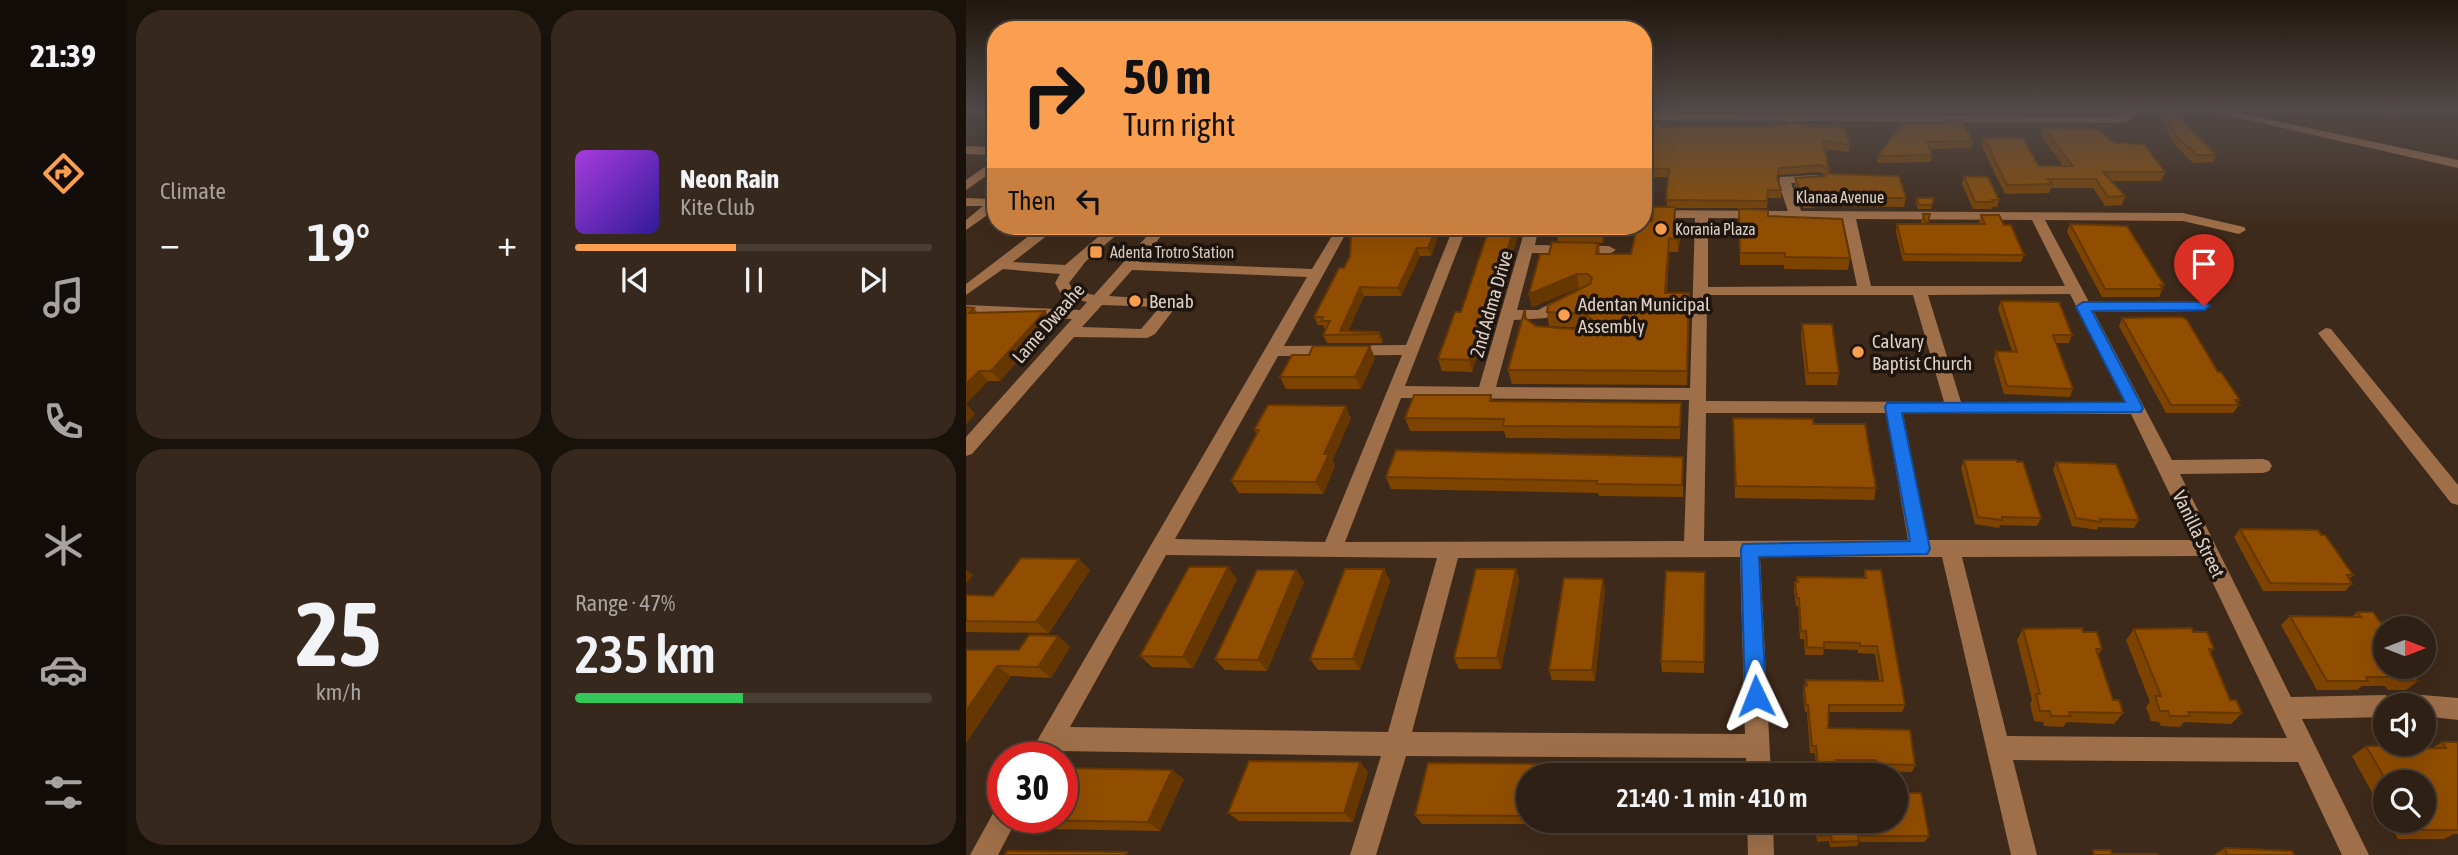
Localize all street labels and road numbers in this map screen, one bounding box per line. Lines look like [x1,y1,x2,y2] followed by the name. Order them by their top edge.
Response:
[1796,188,1884,206] street label: Klanaa Avenue
[1465,248,1517,360] street label: 2nd Adma Drive
[1007,279,1089,367] street label: Lame Dwaahe
[2168,487,2230,581] street label: Vanilla Street

